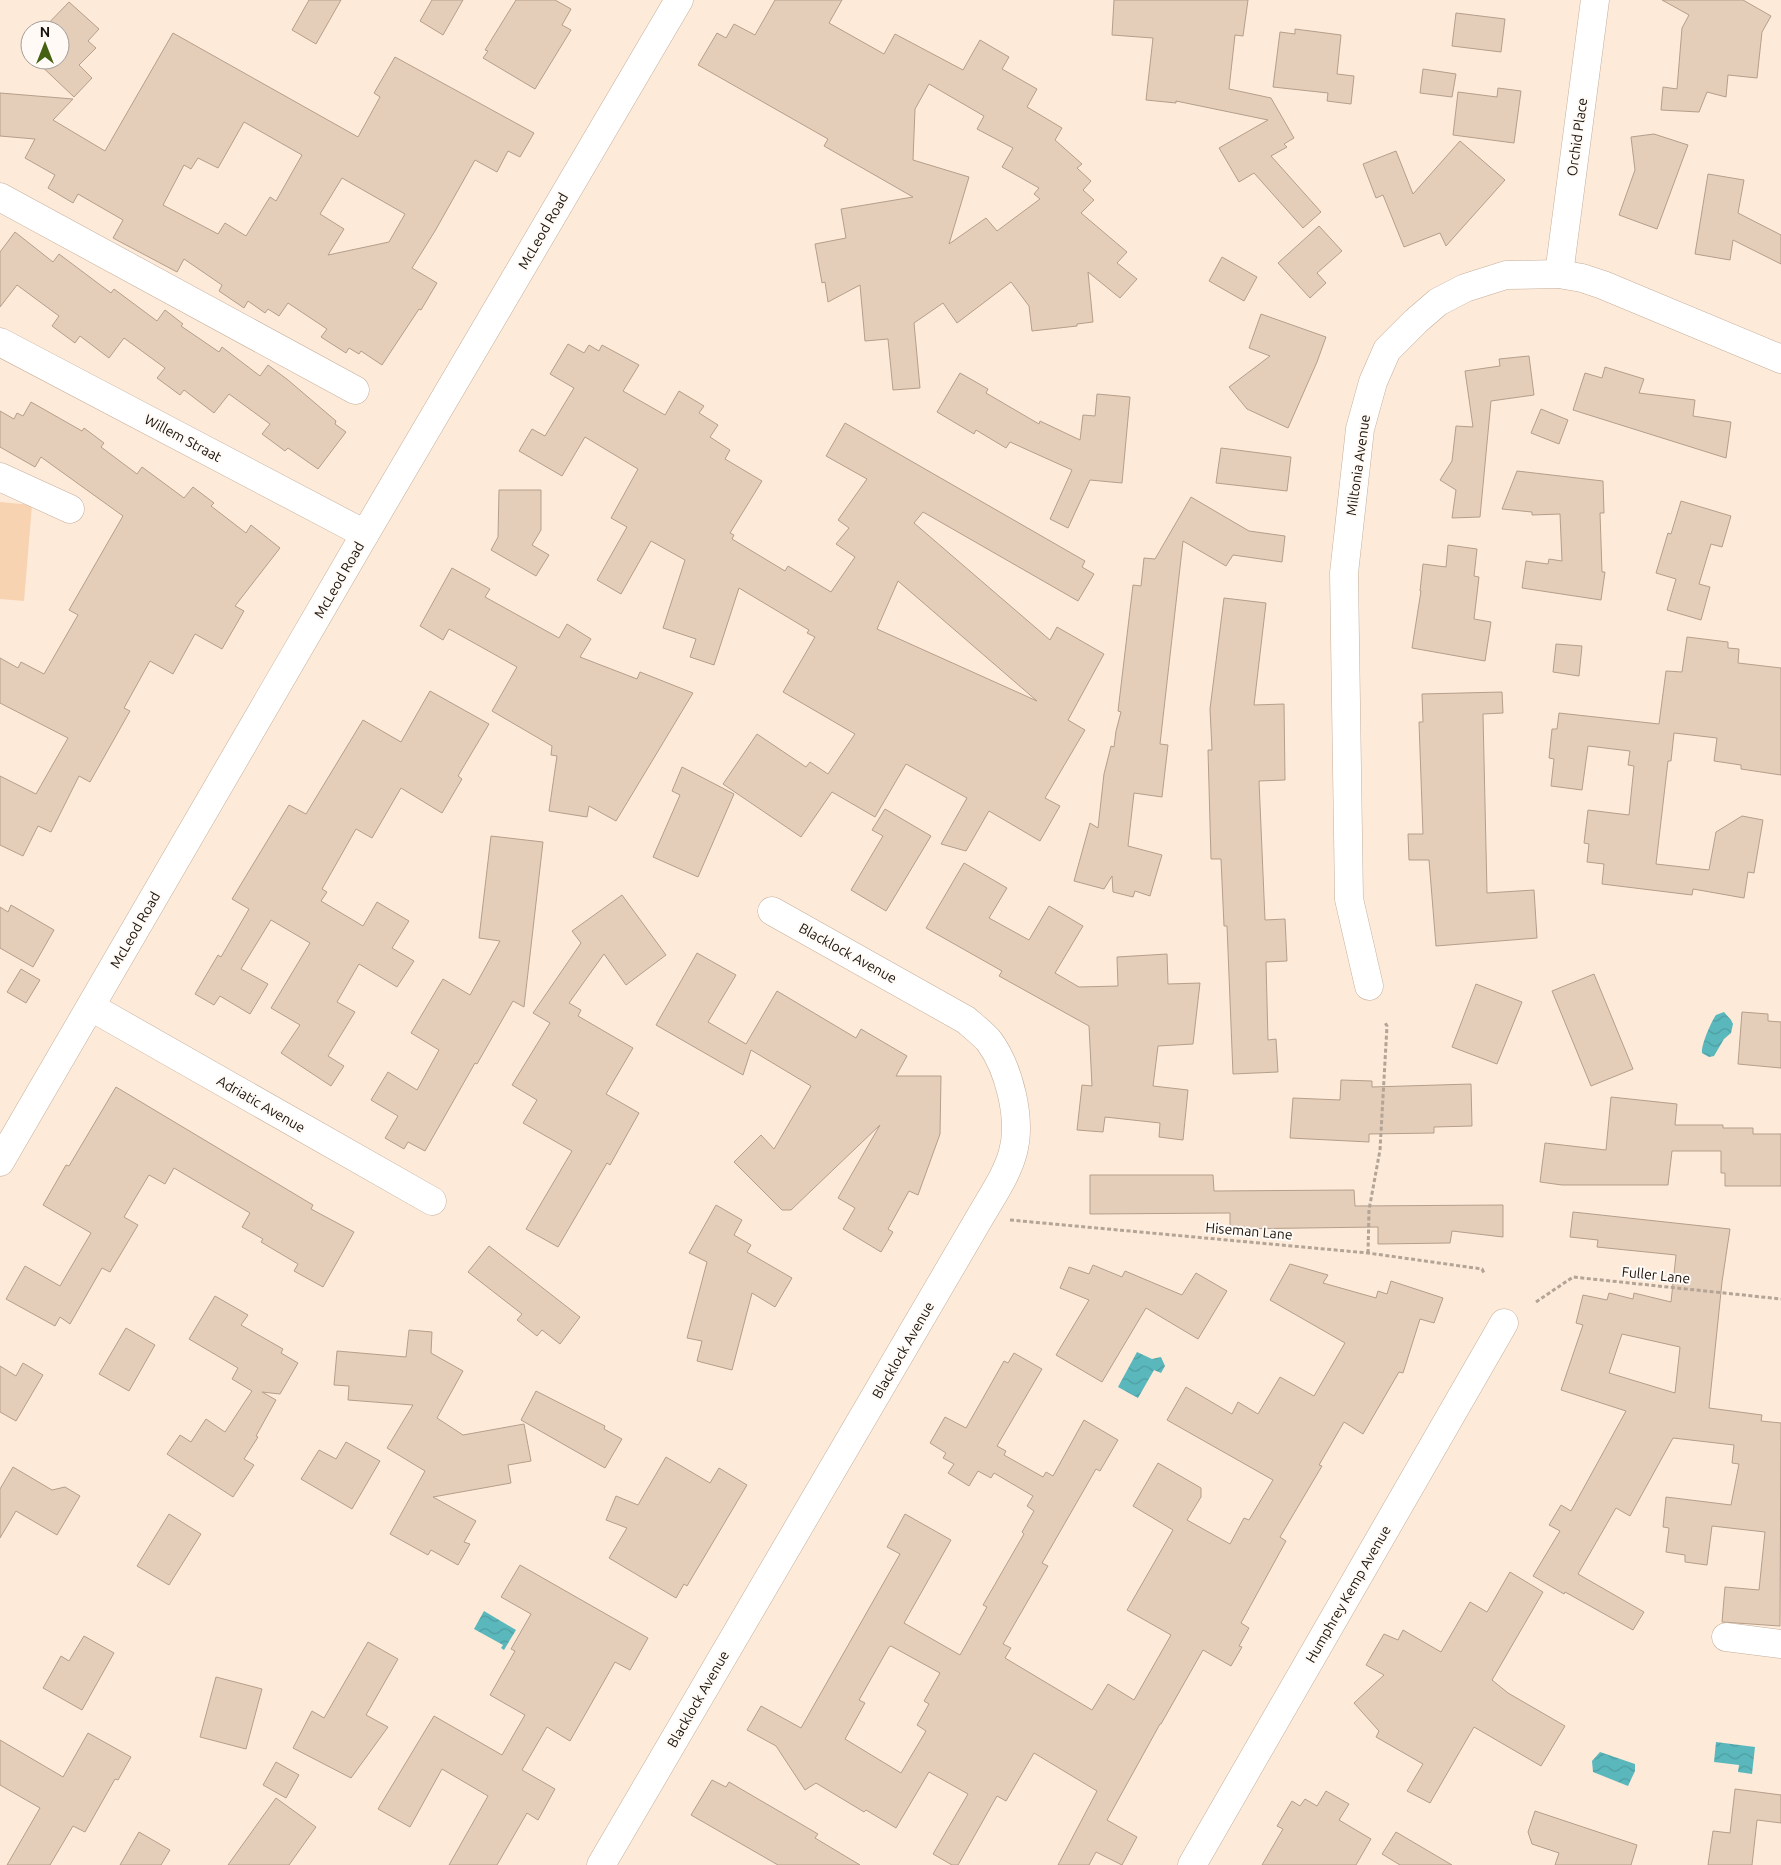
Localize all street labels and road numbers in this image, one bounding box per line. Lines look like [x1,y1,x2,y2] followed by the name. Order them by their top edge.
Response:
[1564,97,1590,177] street label: Orchid Place
[515,190,571,272] street label: McLeod Road
[142,411,225,465] street label: Willem Straat
[1343,413,1373,517] street label: Miltonia Avenue
[311,539,367,621] street label: McLeod Road
[107,889,163,971] street label: McLeod Road
[796,920,900,986] street label: Blacklock Avenue
[214,1072,308,1136] street label: Adriatic Avenue
[1205,1219,1293,1243] street label: Hiseman Lane
[1621,1263,1691,1287] street label: Fuller Lane
[869,1299,937,1401] street label: Blacklock Avenue
[1302,1523,1394,1665] street label: Humphrey Kemp Avenue
[664,1648,732,1750] street label: Blacklock Avenue

